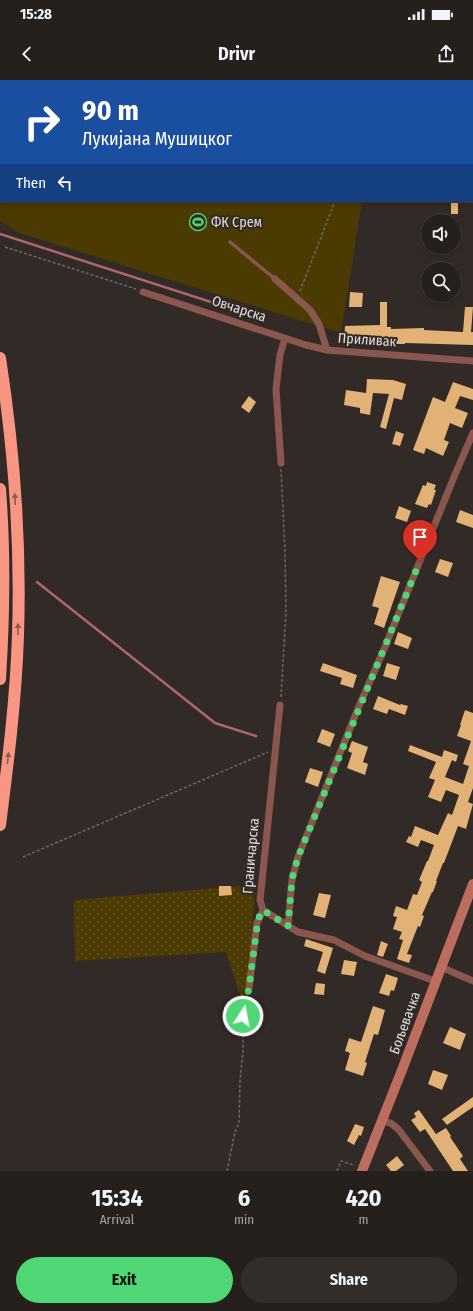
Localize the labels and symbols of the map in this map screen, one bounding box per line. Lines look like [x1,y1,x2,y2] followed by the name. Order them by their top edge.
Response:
[188,212,208,232] sports icon: ФК Срем
[211,214,262,231] place label: ФК Срем
[210,292,268,326] street label: Овчарска
[337,329,397,351] street label: Приливак
[11,493,18,505] one-way arrow
[403,520,437,561] pin
[15,622,21,635] one-way arrow
[5,752,11,764] one-way arrow
[239,817,263,895] street label: Граничарска
[386,989,424,1057] street label: Бољевачка
[222,995,264,1037] position arrow

